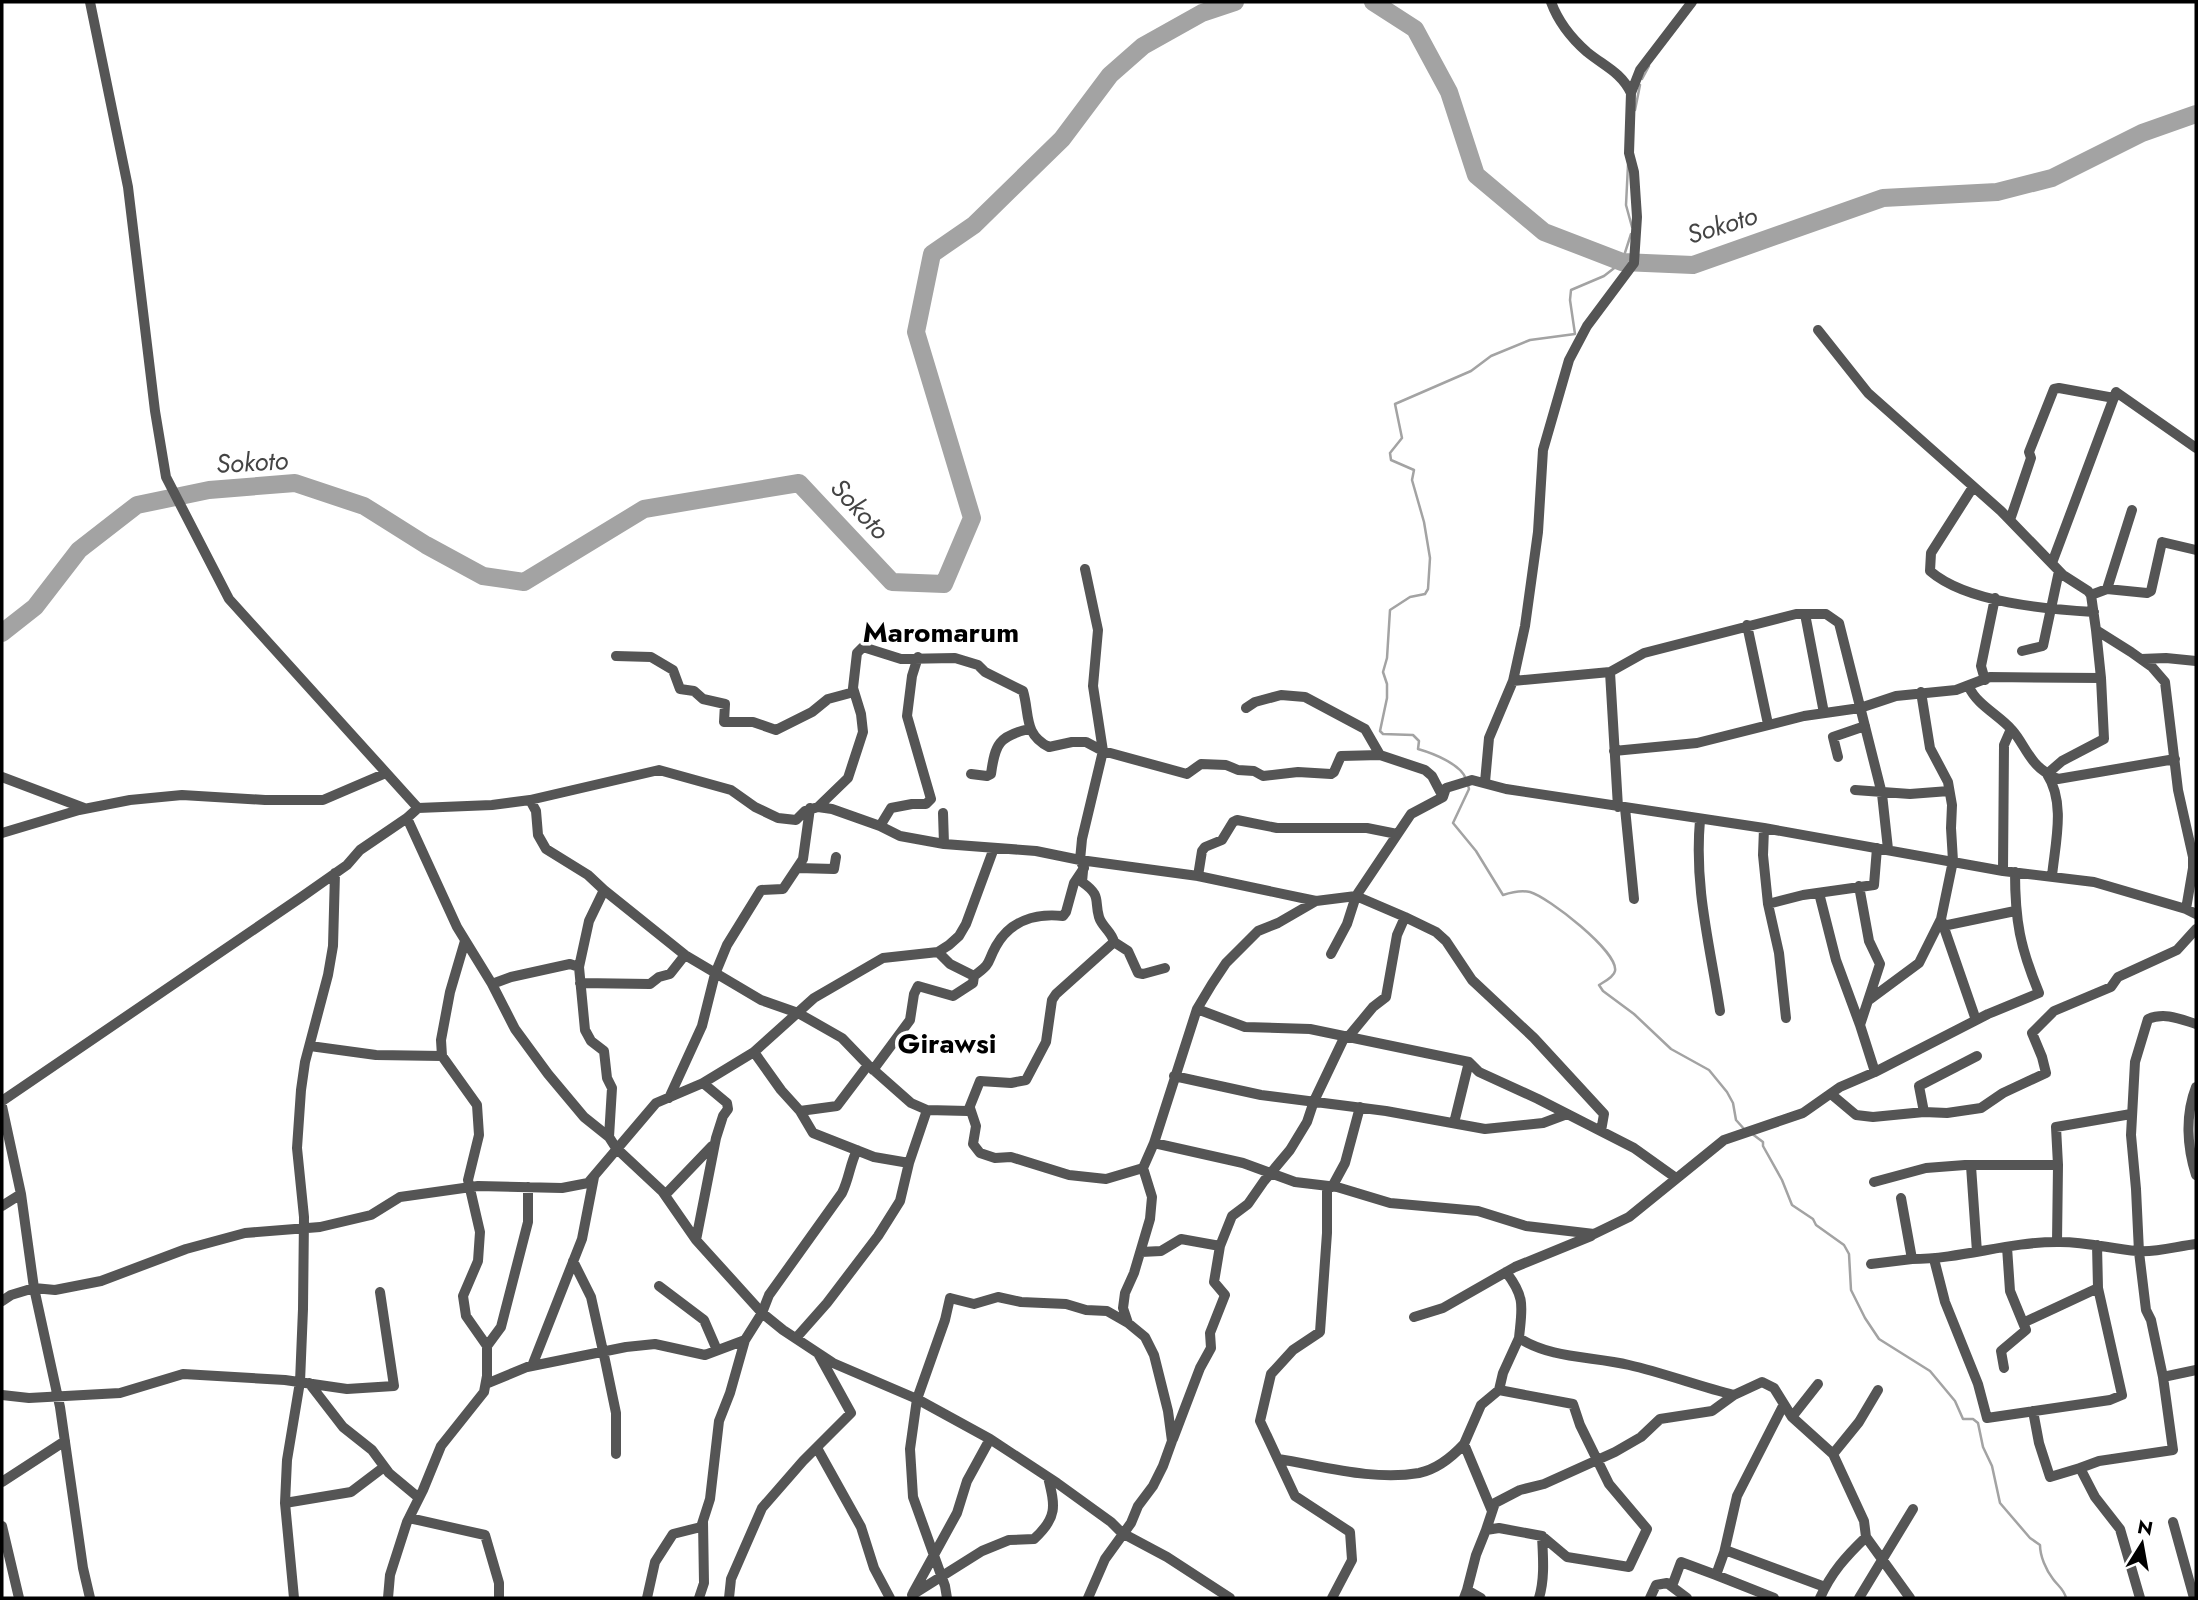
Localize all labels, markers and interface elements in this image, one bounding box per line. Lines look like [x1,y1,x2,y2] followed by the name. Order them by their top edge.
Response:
[1682,196,1762,254] water label: Sokoto
[215,441,289,483] water label: Sokoto
[822,470,899,548] water label: Sokoto
[863,612,1019,653] district label: Maromarum
[898,1023,996,1064] district label: Girawsi
[2107,1509,2177,1579] north arrow
[2135,1513,2155,1542] text: N

